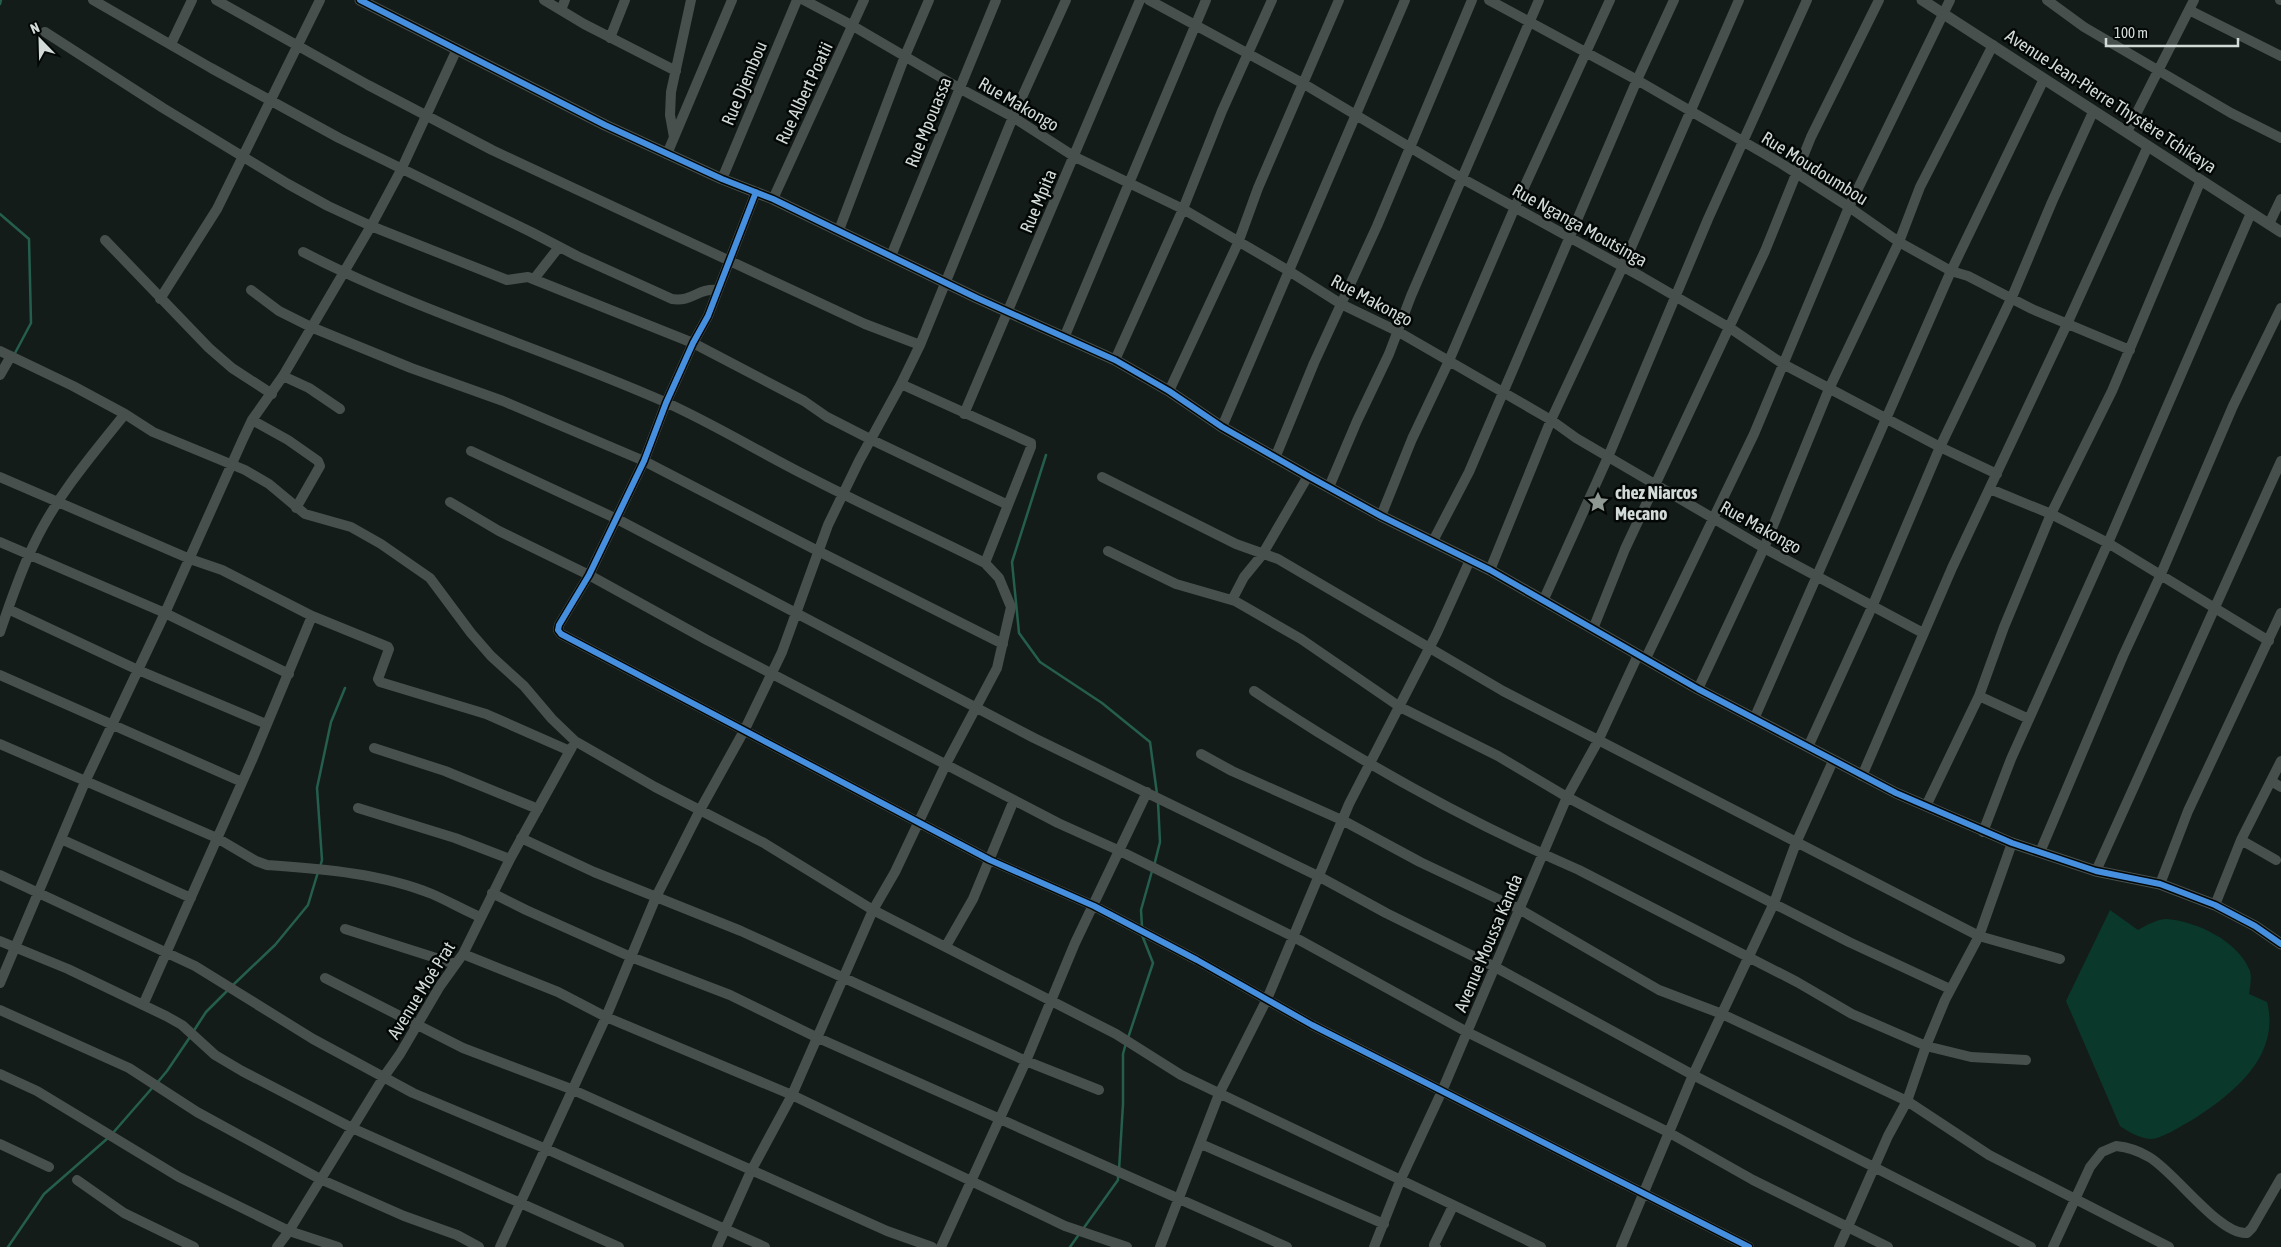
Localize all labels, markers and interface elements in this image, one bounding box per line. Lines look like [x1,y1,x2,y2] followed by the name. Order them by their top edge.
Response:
[15,15,65,65] north arrow
[2106,15,2238,47] scale bar
[28,19,42,37] text: N
[2114,24,2148,41] text: 100 m
[2002,25,2220,177] street label: Avenue Jean-Pierre Thystère Tchikaya
[717,38,771,128] street label: Rue Djembou
[771,39,837,147] street label: Rue Albert Poatii
[975,73,1063,135] street label: Rue Makongo
[900,74,956,170] street label: Rue Mpouassa
[1758,127,1872,209] street label: Rue Moudoumbou
[1015,166,1061,236] street label: Rue Mpita
[1509,179,1651,271] street label: Rue Nganga Moutsinga
[1328,270,1416,330] street label: Rue Makongo
[1615,482,1698,524] place label: chez Niarcos Mecano
[1585,489,1611,515] place icon: chez Niarcos Mecano
[1717,496,1805,558] street label: Rue Makongo
[1450,871,1526,1015] street label: Avenue Moussa Kanda
[383,937,459,1043] street label: Avenue Moé Prat

